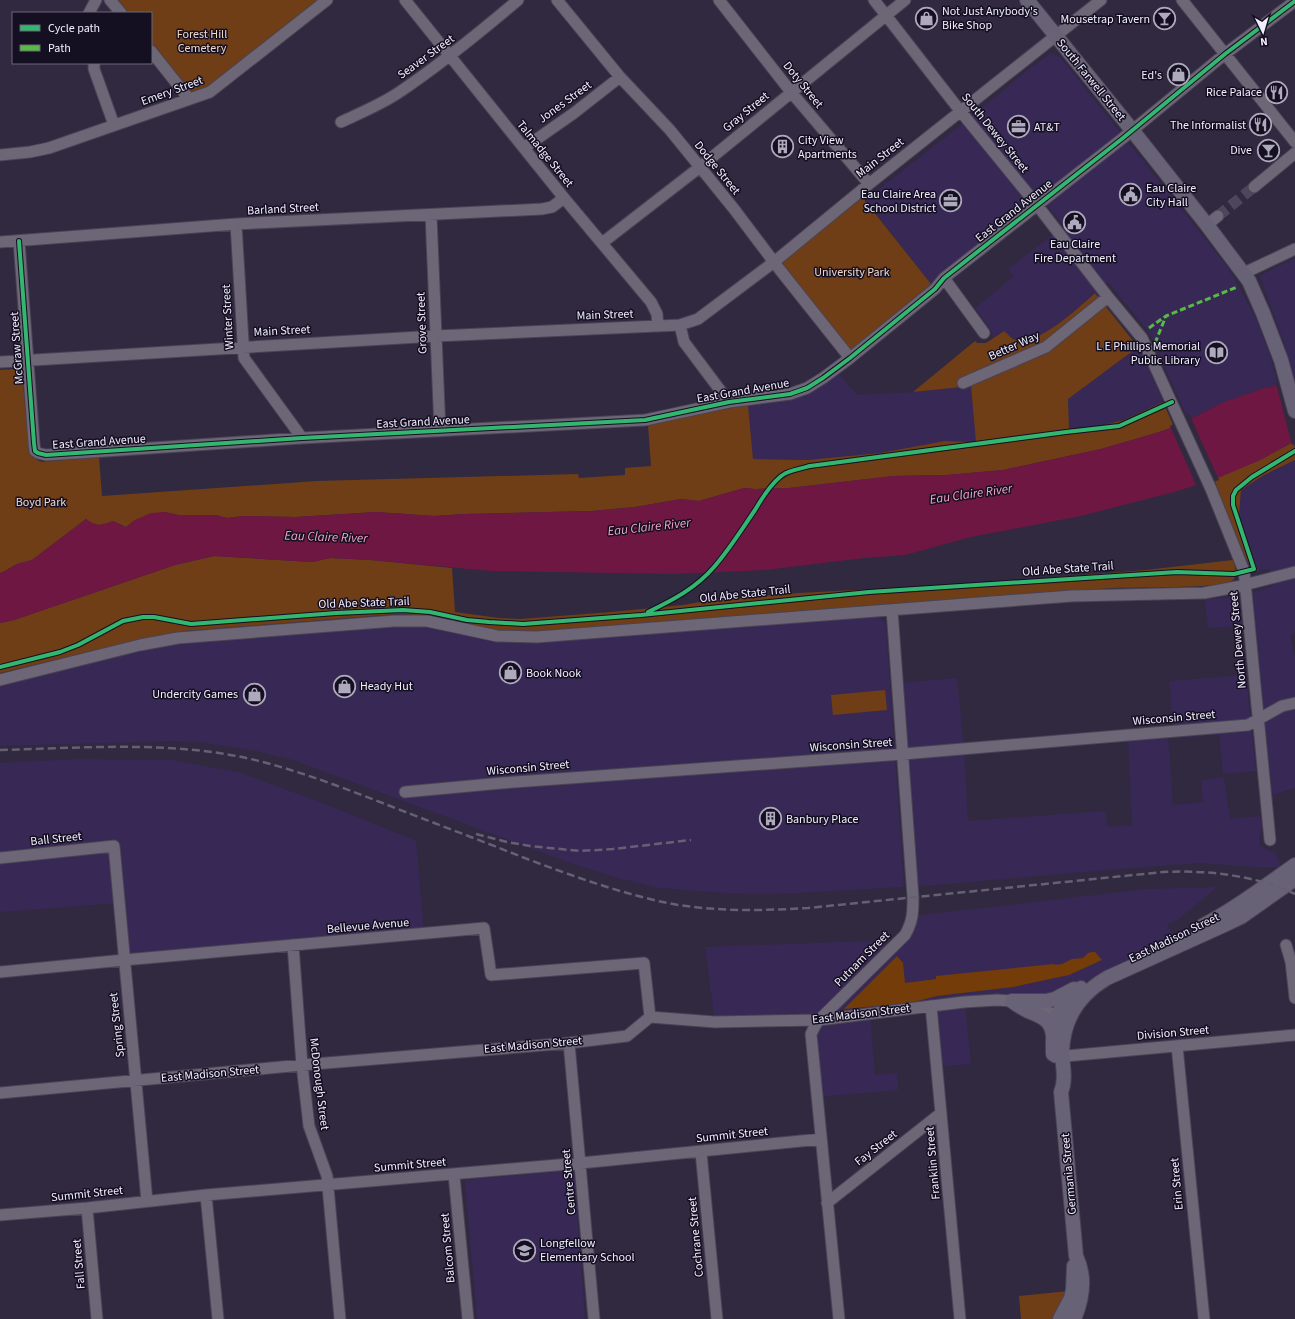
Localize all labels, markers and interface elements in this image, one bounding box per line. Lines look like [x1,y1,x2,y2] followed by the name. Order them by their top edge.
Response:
[942,3,1038,34] place label: Not Just Anybody's Bike Shop
[913,5,939,31] shop icon: Not Just Anybody's Bike Shop
[1152,6,1178,32] bar icon: Mousetrap Tavern
[1060,11,1150,28] place label: Mousetrap Tavern
[12,12,152,64] legend
[1243,12,1283,52] north arrow
[48,20,100,37] text: Cycle path
[177,26,227,57] park label: Forest Hill Cemetery
[394,31,458,83] street label: Seaver Street
[1260,34,1268,49] text: N
[1052,35,1130,125] street label: South Farwell Street
[48,40,71,57] text: Path
[779,58,827,112] street label: Doty Street
[1165,62,1191,88] shop icon: Ed's
[1141,67,1162,84] place label: Ed's
[139,72,205,110] street label: Emery Street
[535,77,595,127] street label: Jones Street
[1264,79,1290,105] restaurant icon: Rice Palace
[1206,84,1262,101] place label: Rice Palace
[719,88,773,136] street label: Gray Street
[957,89,1033,177] street label: South Dewey Street
[1248,112,1274,138] restaurant icon: The Informalist
[1006,114,1032,140] office icon: AT&T
[513,117,577,191] street label: Talmadge Street
[1170,117,1246,134] place label: The Informalist
[1034,119,1061,136] place label: AT&T
[798,132,857,163] place label: City View Apartments
[769,134,795,160] building icon: City View Apartments
[852,134,908,182] street label: Main Street
[690,137,744,199] street label: Dodge Street
[1255,137,1281,163] bar icon: Dive
[1230,142,1252,159] place label: Dive
[972,175,1056,246] street label: East Grand Avenue
[1146,180,1196,211] place label: Eau Claire City Hall
[1117,182,1143,208] public building icon: Eau Claire City Hall
[861,186,936,217] place label: Eau Claire Area School District
[938,188,964,214] office icon: Eau Claire Area School District
[247,199,319,219] street label: Barland Street
[1062,210,1088,236] public building icon: Eau Claire Fire Department
[1034,236,1116,267] place label: Eau Claire Fire Department
[814,264,890,281] park label: University Park
[218,284,238,350] street label: Winter Street
[412,292,432,354] street label: Grove Street
[576,306,634,324] street label: Main Street
[6,311,28,385] street label: McGraw Street
[253,321,311,341] street label: Main Street
[986,327,1042,365] street label: Better Way
[1096,338,1200,369] place label: L E Phillips Memorial Public Library
[1203,340,1229,366] library icon: L E Phillips Memorial Public Library
[695,374,791,407] street label: East Grand Avenue
[376,411,470,433] street label: East Grand Avenue
[52,430,146,454] street label: East Grand Avenue
[929,479,1014,509] water label: Eau Claire River
[16,494,66,511] park label: Boyd Park
[607,514,692,540] water label: Eau Claire River
[284,527,368,547] water label: Eau Claire River
[1022,557,1114,581] street label: Old Abe State Trail
[699,581,791,607] street label: Old Abe State Trail
[1225,591,1251,689] street label: North Dewey Street
[318,593,410,613] street label: Old Abe State Trail
[497,660,523,686] shop icon: Book Nook
[526,665,581,682] place label: Book Nook
[331,673,357,699] shop icon: Heady Hut
[360,678,413,695] place label: Heady Hut
[241,681,267,707] shop icon: Undercity Games
[152,686,238,703] place label: Undercity Games
[1132,706,1216,730] street label: Wisconsin Street
[809,734,893,756] street label: Wisconsin Street
[486,756,570,780] street label: Wisconsin Street
[757,806,783,832] building icon: Banbury Place
[786,811,858,828] place label: Banbury Place
[29,828,83,850] street label: Ball Street
[1126,909,1222,967] street label: East Madison Street
[326,914,410,938] street label: Bellevue Avenue
[830,927,894,991] street label: Putnam Street
[105,992,129,1058] street label: Spring Street
[811,1000,911,1028] street label: East Madison Street
[1136,1021,1210,1045] street label: Division Street
[483,1032,583,1058] street label: East Madison Street
[305,1037,333,1131] street label: McDonough Street
[160,1061,260,1087] street label: East Madison Street
[695,1123,769,1147] street label: Summit Street
[851,1126,901,1170] street label: Fay Street
[921,1126,945,1200] street label: Franklin Street
[1057,1133,1081,1215] street label: Germania Street
[558,1148,580,1216] street label: Centre Street
[373,1153,447,1177] street label: Summit Street
[1166,1157,1188,1211] street label: Erin Street
[50,1182,124,1206] street label: Summit Street
[684,1196,708,1278] street label: Cochrane Street
[436,1212,460,1284] street label: Balcom Street
[540,1235,635,1266] place label: Longfellow Elementary School
[512,1237,538,1263] school or university icon: Longfellow Elementary School
[68,1238,90,1290] street label: Fall Street

